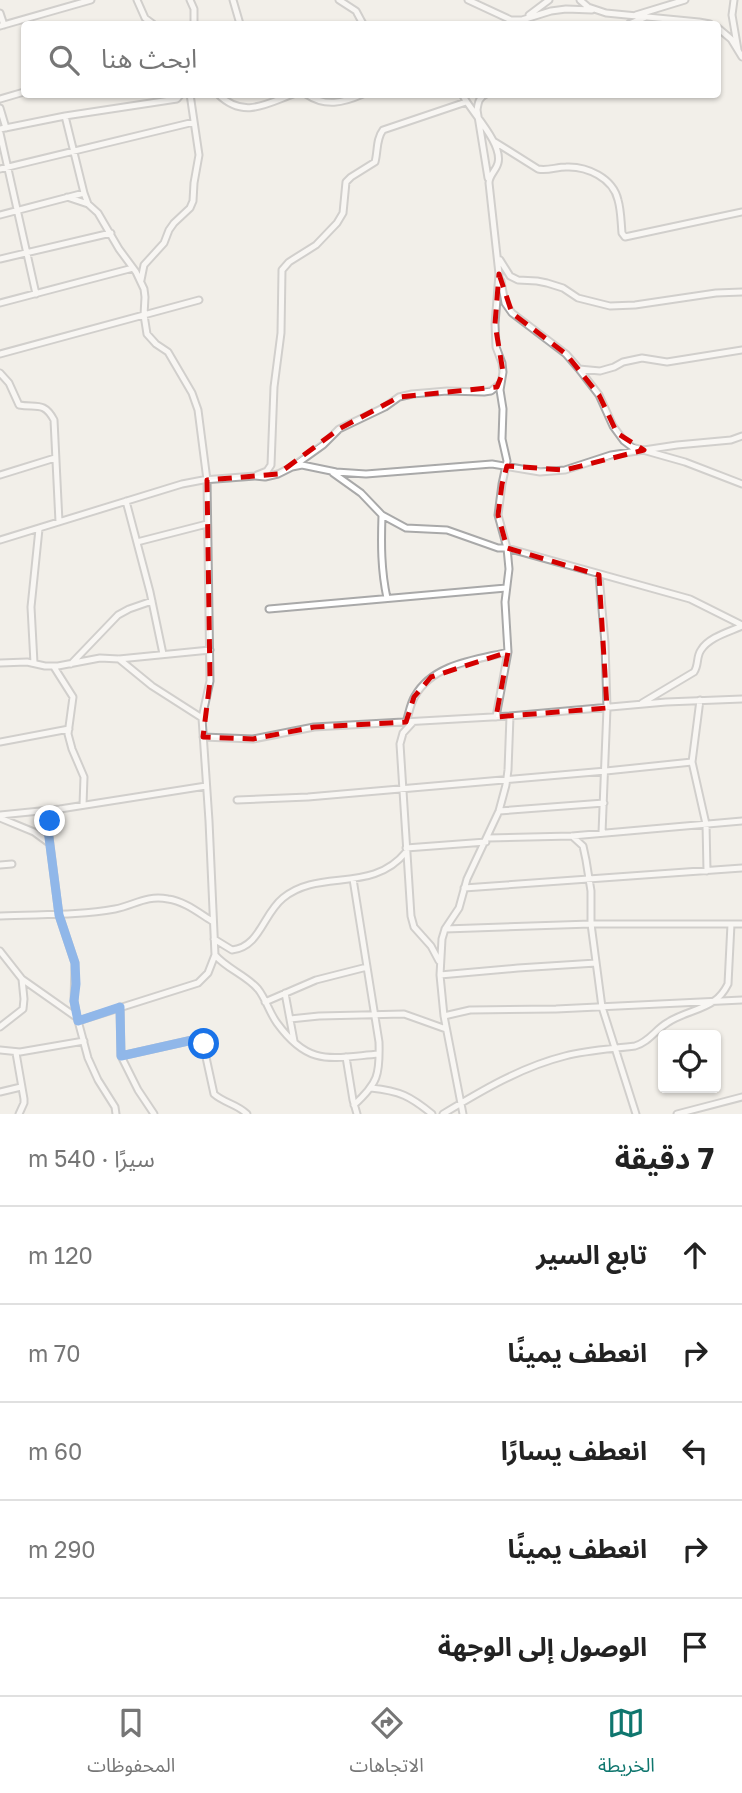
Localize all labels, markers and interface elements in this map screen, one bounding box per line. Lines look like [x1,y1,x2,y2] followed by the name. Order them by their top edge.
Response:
[21,21,721,98] search box
[45,41,83,79] icon: search
[101,43,197,74] text: ابحث هنا
[34,805,65,836] route end
[188,1028,219,1059] route start
[658,1030,721,1093] map controls
[658,1030,721,1093] button: locate
[615,1140,714,1176] text: 7 دقيقة
[28,1144,155,1172] text: سيرًا · 540 m
[676,1236,714,1274] icon: ahead
[536,1239,647,1270] text: تابع السير
[28,1241,93,1269] text: 120 m
[676,1334,714,1372] icon: right
[508,1337,647,1368] text: انعطف يمينًا
[28,1339,81,1367] text: 70 m
[676,1432,714,1470] icon: left
[501,1435,647,1466] text: انعطف يسارًا
[28,1437,82,1465] text: 60 m
[676,1530,714,1568] icon: right
[508,1533,647,1564] text: انعطف يمينًا
[28,1535,96,1563] text: 290 m
[676,1628,714,1666] icon: arrive
[438,1631,647,1662] text: الوصول إلى الوجهة
[87,1704,175,1786] tab: المحفوظات
[350,1704,424,1786] tab: الاتجاهات
[598,1704,655,1786] tab: الخريطة

